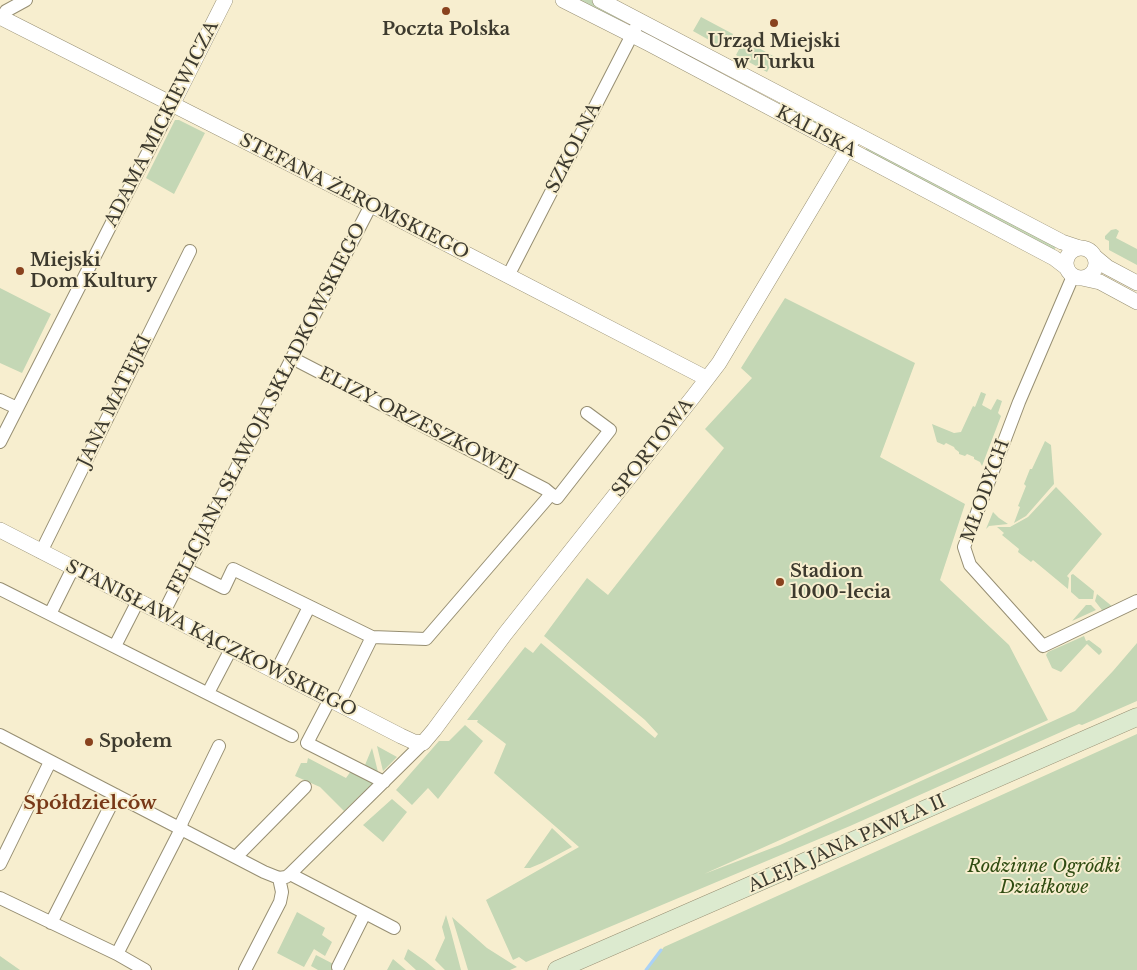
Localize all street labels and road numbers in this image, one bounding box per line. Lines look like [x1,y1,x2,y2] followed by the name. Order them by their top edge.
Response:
[101,17,223,231] street label: ADAMA MICKIEWICZA
[542,99,606,197] street label: SZKOLNA
[772,102,860,162] street label: KALISKA
[236,130,472,264] street label: STEFANA ŻEROMSKIEGO
[163,219,371,599] street label: FELICJANA SŁAWOJA SKŁADKOWSKIEGO
[74,331,156,471] street label: JANA MATEJKI
[315,363,521,483] street label: ELIZY ORZESZKOWEJ
[608,394,698,502] street label: SPORTOWA
[957,436,1015,546] street label: MŁODYCH
[62,556,360,722] street label: STANISŁAWA KĄCZKOWSKIEGO
[745,791,949,897] street label: ALEJA JANA PAWŁA II

